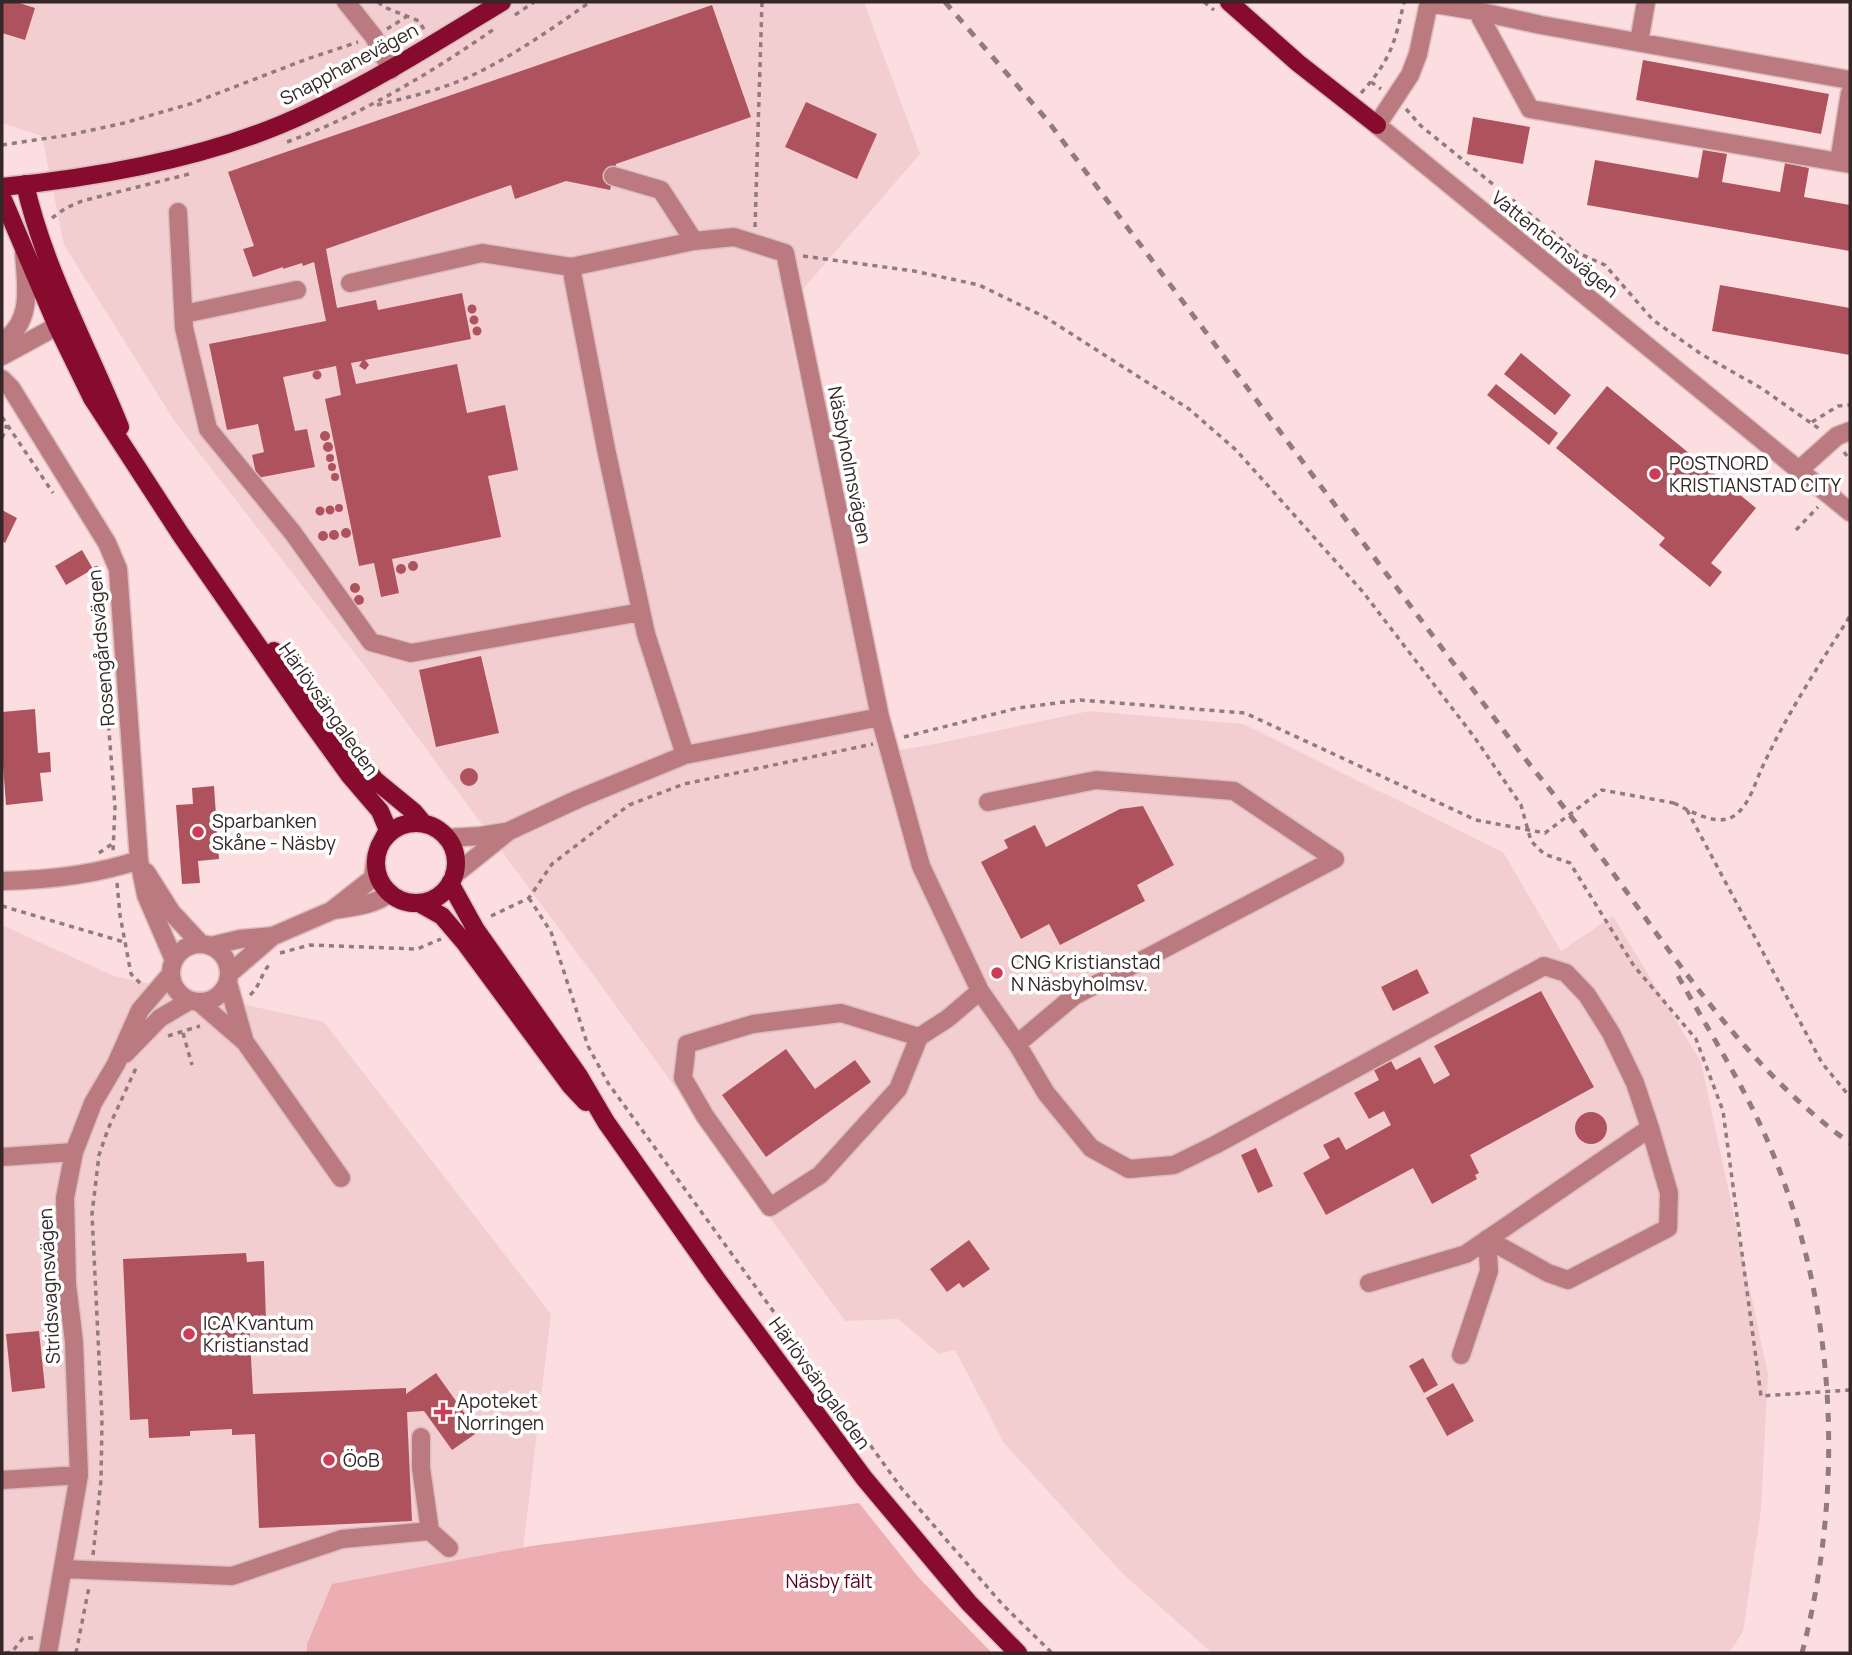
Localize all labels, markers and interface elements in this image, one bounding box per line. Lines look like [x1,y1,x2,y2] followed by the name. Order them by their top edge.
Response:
[275,17,423,111] street label: Snapphanevägen
[1486,185,1624,303] street label: Vattentornsvägen
[822,384,878,546] street label: Näsbyholmsvägen
[1669,450,1841,498] place label: POSTNORD KRISTIANSTAD CITY
[1647,466,1663,482] marker: POSTNORD KRISTIANSTAD CITY
[81,568,121,728] street label: Rosengårdsvägen
[273,637,385,781] street label: Härlövsängaleden
[212,808,336,856] place label: Sparbanken Skåne - Näsby
[190,824,206,840] marker: Sparbanken Skåne - Näsby
[1011,949,1161,997] place label: CNG Kristianstad N Näsbyholmsv.
[989,965,1005,981] marker: CNG Kristianstad N Näsbyholmsv.
[32,1207,66,1365] street label: Stridsvagnsvägen
[203,1310,314,1358] place label: ICA Kvantum Kristianstad
[763,1312,877,1454] street label: Härlövsängaleden
[181,1326,197,1342] marker: ICA Kvantum Kristianstad
[457,1388,544,1436] place label: Apoteket Norringen
[435,1404,451,1420] marker: Apoteket Norringen
[343,1447,380,1473] place label: ÖoB
[321,1452,337,1468] marker: ÖoB
[785,1568,873,1594] park label: Näsby fält

